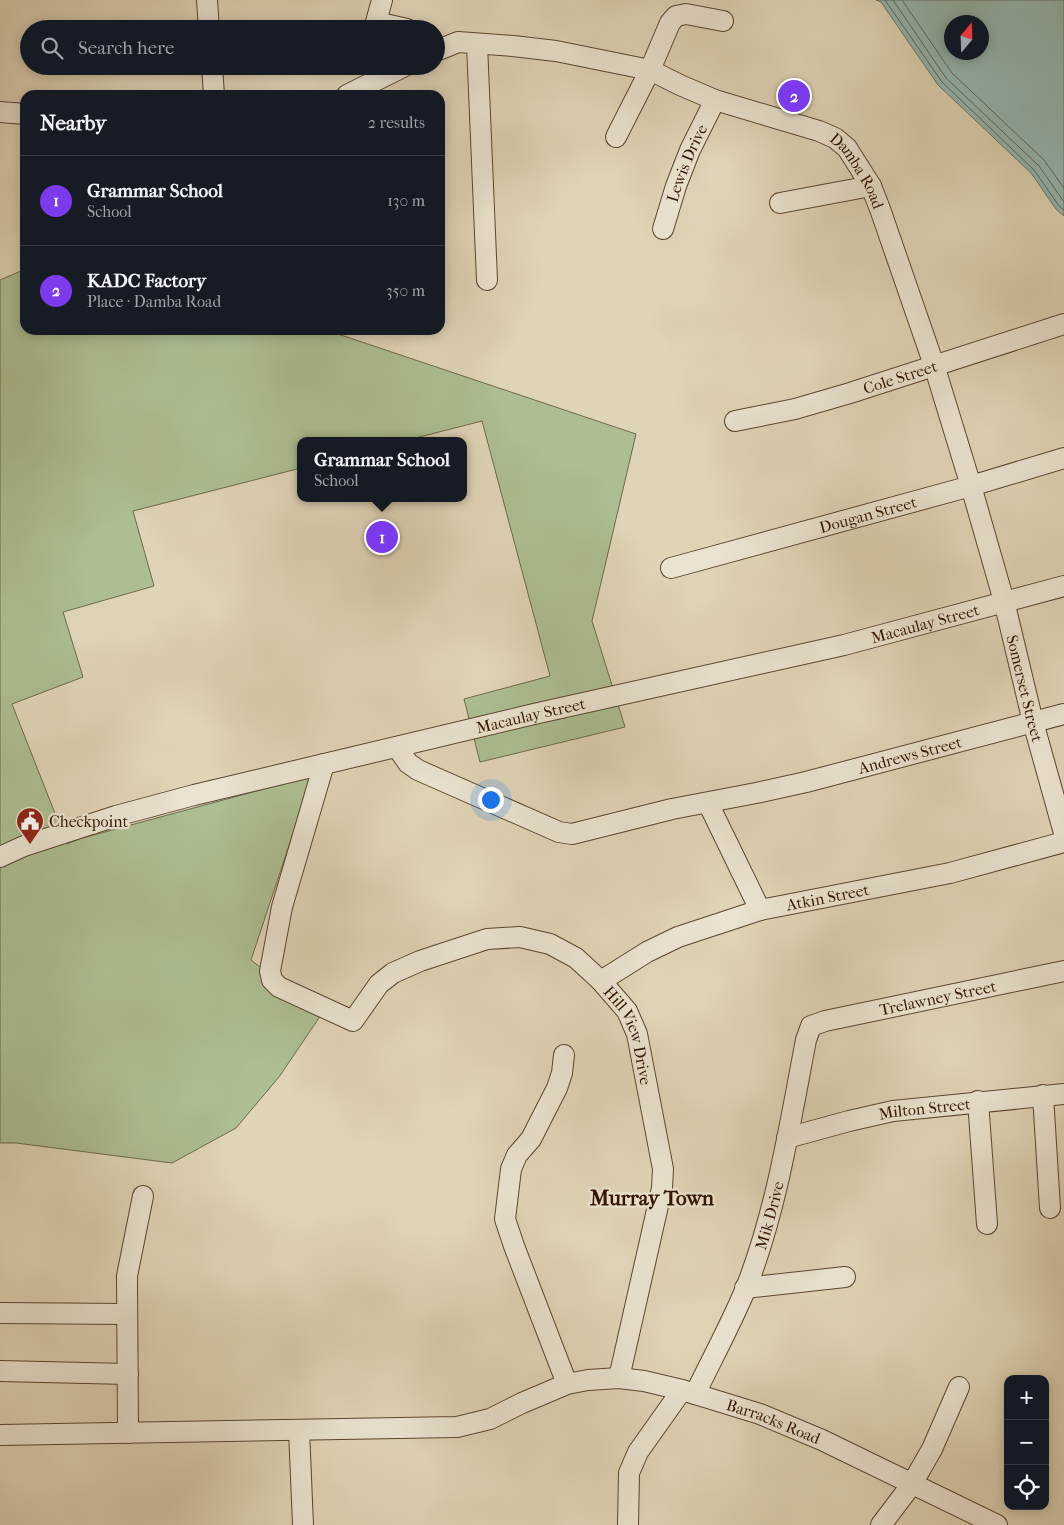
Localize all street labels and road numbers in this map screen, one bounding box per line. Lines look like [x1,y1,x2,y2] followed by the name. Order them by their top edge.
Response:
[662,121,711,204] street label: Lewis Drive
[826,128,889,212] street label: Damba Road
[861,356,940,398] street label: Cole Street
[817,492,919,537] street label: Dougan Street
[869,600,982,647] street label: Macaulay Street
[1003,633,1048,744] street label: Somerset Street
[474,693,587,737] street label: Macaulay Street
[855,732,964,778] street label: Andrews Street
[784,879,871,914] street label: Atkin Street
[878,976,998,1019] street label: Trelawney Street
[600,982,656,1086] street label: Hill View Drive
[877,1094,972,1124] street label: Milton Street
[751,1179,787,1252] street label: Mik Drive
[724,1395,824,1448] street label: Barracks Road

